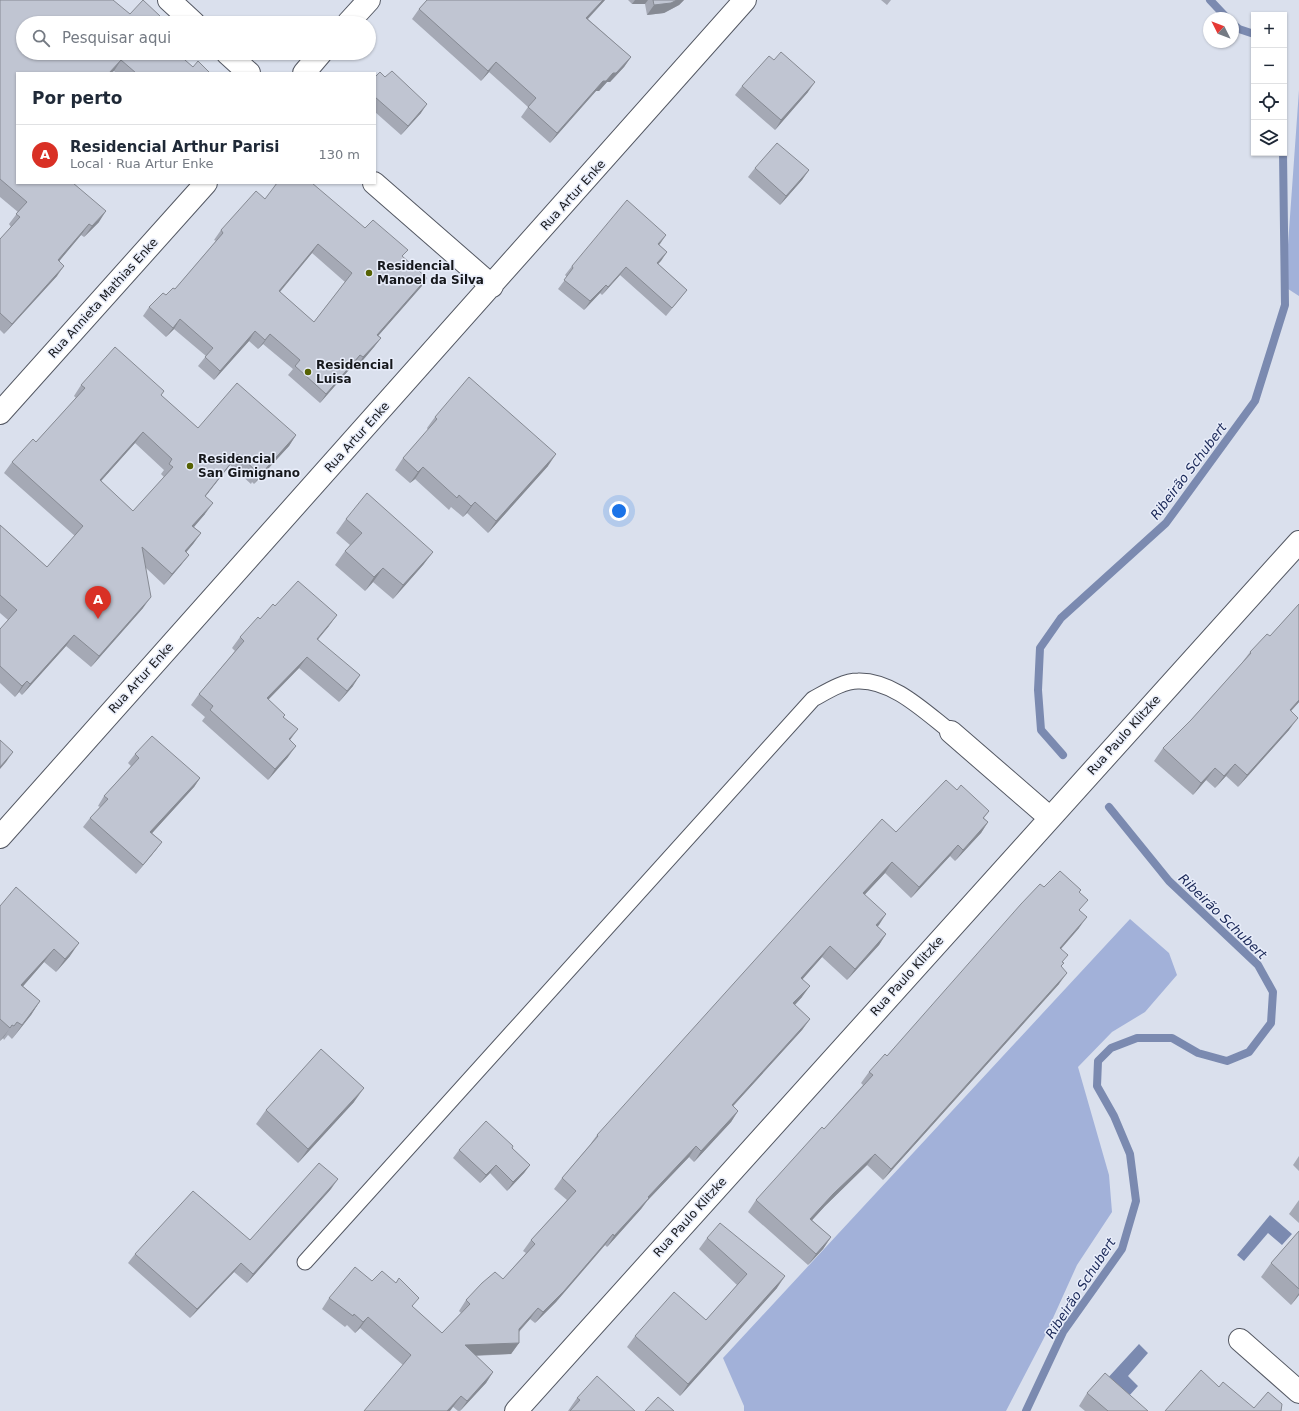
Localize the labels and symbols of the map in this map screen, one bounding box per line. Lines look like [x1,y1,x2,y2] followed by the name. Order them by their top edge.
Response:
[1203,12,1239,48] north arrow
[538,157,608,233] street label: Rua Artur Enke
[45,235,161,361] street label: Rua Annieta Mathias Enke
[377,259,484,287] place label: Residencial Manoel da Silva
[364,268,374,278] marker: Residencial Manoel da Silva
[316,358,393,386] place label: Residencial Luisa
[303,367,313,377] marker: Residencial Luisa
[322,399,392,475] street label: Rua Artur Enke
[1147,420,1230,522] water label: Ribeirão Schubert
[198,452,300,480] place label: Residencial San Gimignano
[185,461,195,471] marker: Residencial San Gimignano
[609,501,629,521] your location
[85,586,111,619] pin: A
[106,640,176,716] street label: Rua Artur Enke
[1085,692,1163,778] street label: Rua Paulo Klitzke
[1176,871,1270,963] water label: Ribeirão Schubert
[868,933,946,1019] street label: Rua Paulo Klitzke
[651,1174,729,1260] street label: Rua Paulo Klitzke
[1042,1235,1119,1341] water label: Ribeirão Schubert

